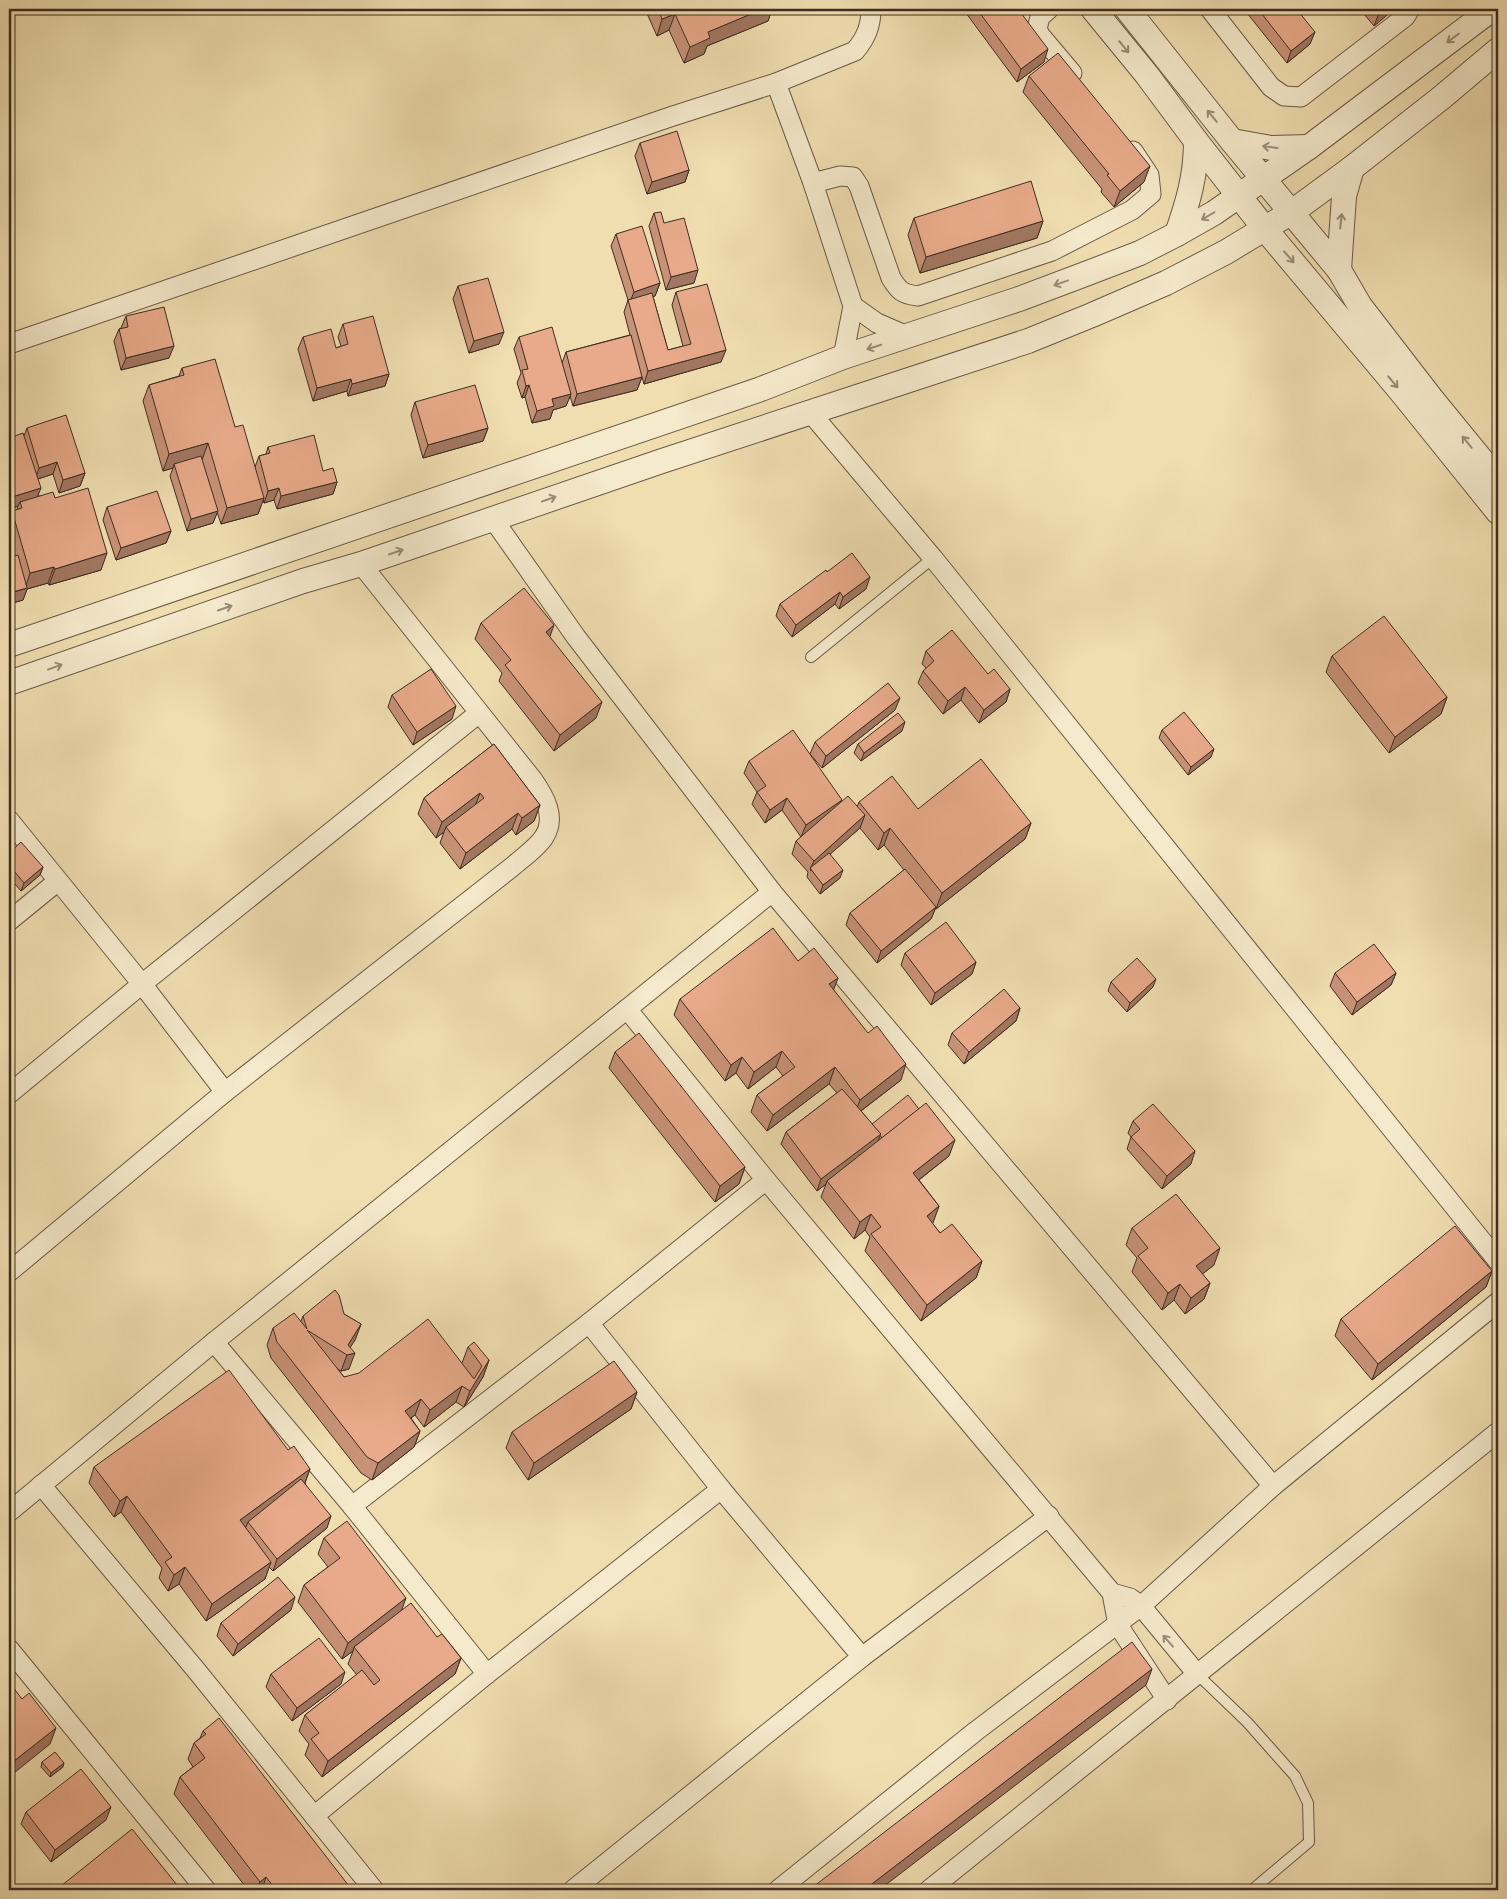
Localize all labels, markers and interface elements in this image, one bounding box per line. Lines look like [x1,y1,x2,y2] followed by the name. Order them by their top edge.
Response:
[1447,33,1460,44] one-way arrow
[1118,40,1129,53] one-way arrow
[1207,110,1218,123] one-way arrow
[1263,142,1279,152] one-way arrow
[1202,212,1216,222] one-way arrow
[1337,214,1346,230] one-way arrow
[1283,250,1294,263] one-way arrow
[1054,279,1069,288] one-way arrow
[866,343,882,352] one-way arrow
[1387,375,1398,388] one-way arrow
[1462,436,1473,449] one-way arrow
[541,494,557,503] one-way arrow
[387,547,403,556] one-way arrow
[217,603,232,612] one-way arrow
[46,662,62,671] one-way arrow
[1163,1634,1174,1647] one-way arrow

